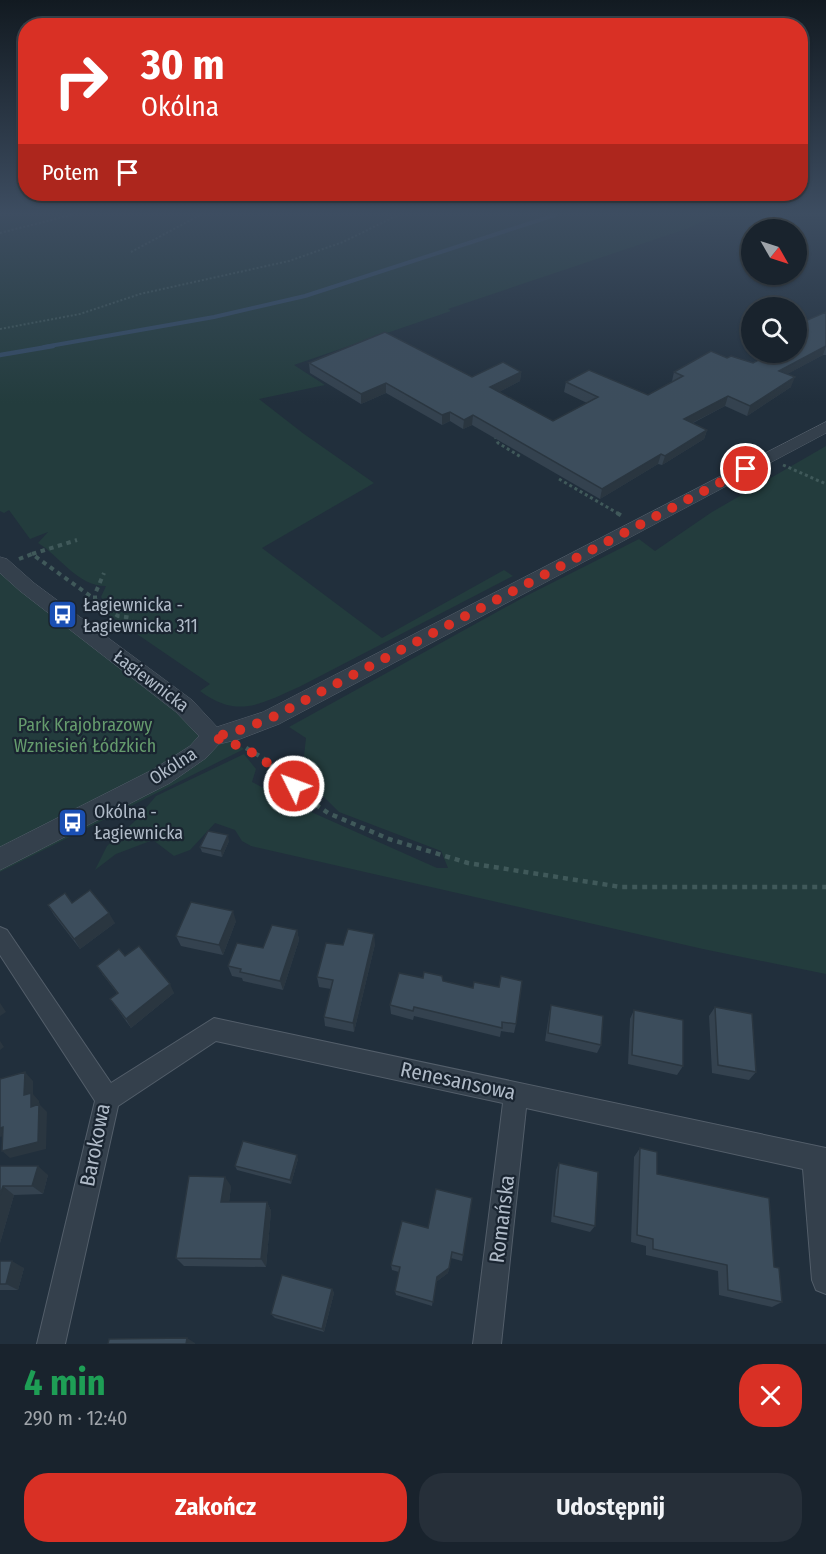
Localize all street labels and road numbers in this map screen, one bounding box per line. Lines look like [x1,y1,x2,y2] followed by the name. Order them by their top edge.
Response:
[109,645,193,717] street label: Łagiewnicka
[145,743,201,789] street label: Okólna
[398,1056,518,1106] street label: Renesansowa
[74,1101,116,1189] street label: Barokowa
[484,1174,520,1264] street label: Romańska

